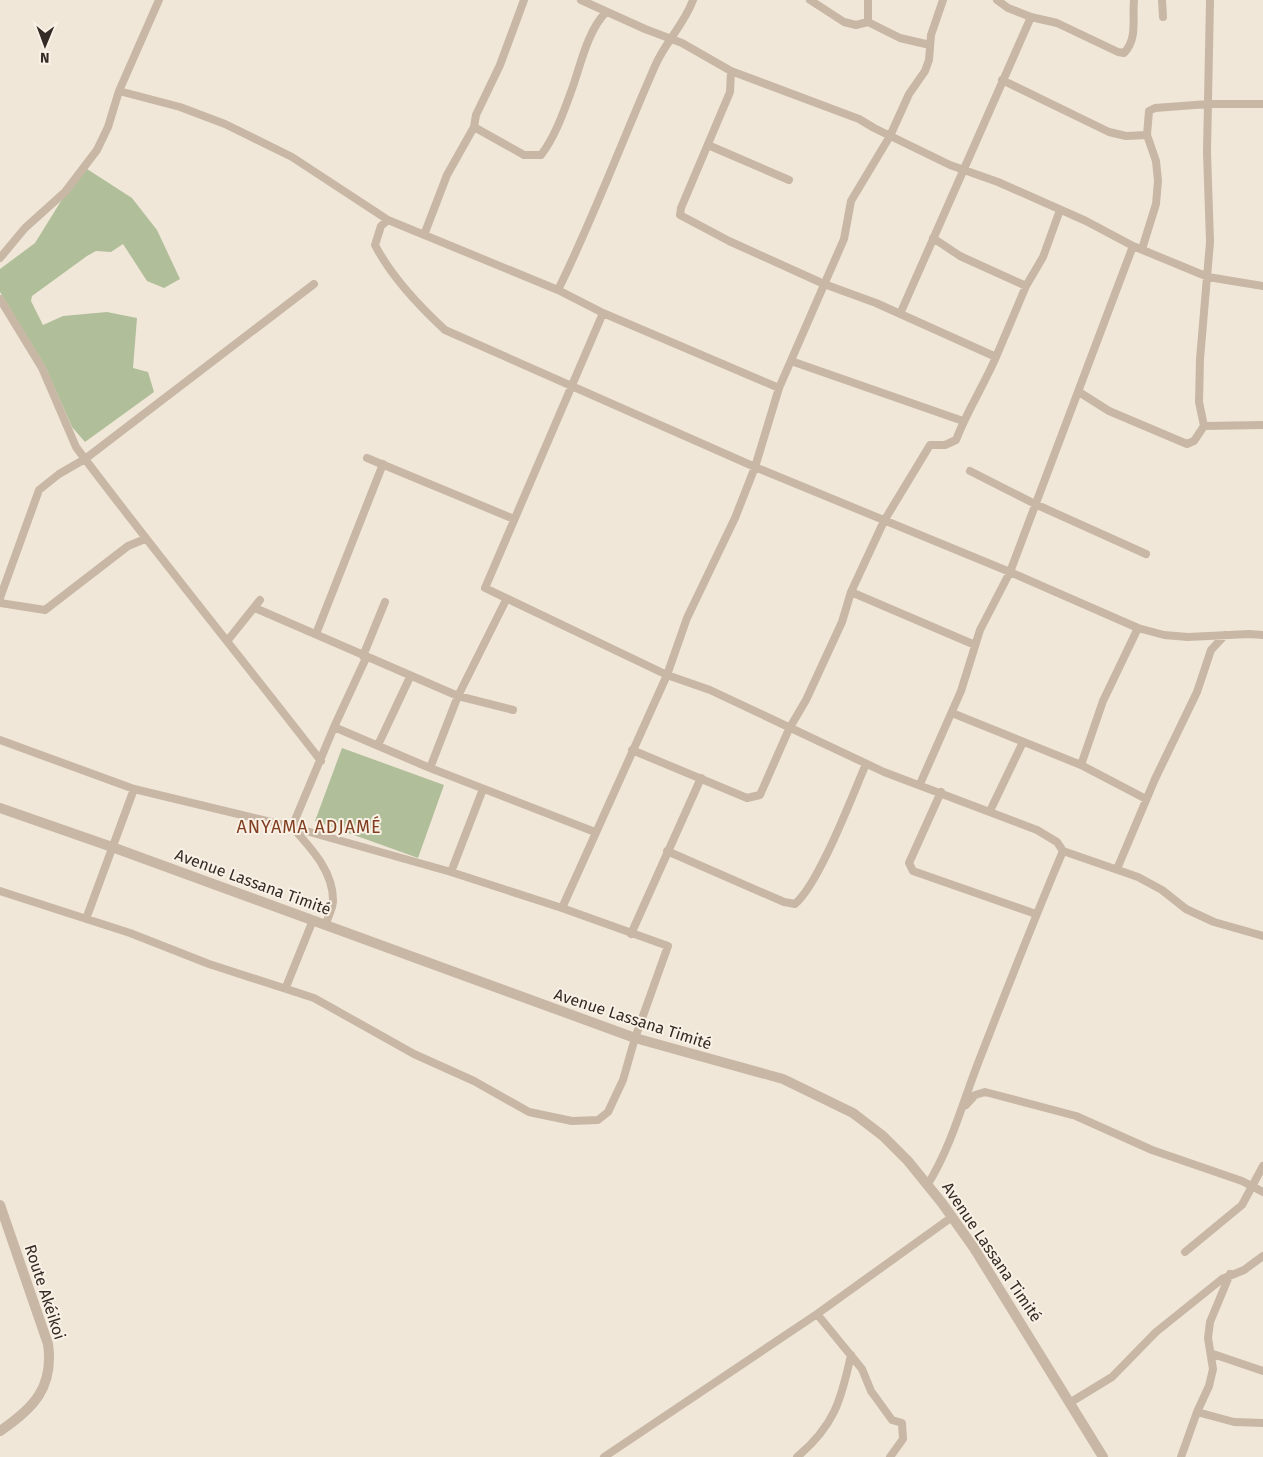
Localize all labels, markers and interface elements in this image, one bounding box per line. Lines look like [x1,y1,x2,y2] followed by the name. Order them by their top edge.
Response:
[20,20,70,70] north arrow
[40,49,50,66] text: N
[236,815,382,838] district label: ANYAMA ADJAMÉ
[172,845,334,919] street label: Avenue Lassana Timité
[552,985,714,1053] street label: Avenue Lassana Timité
[938,1178,1046,1326] street label: Avenue Lassana Timité
[21,1242,69,1342] street label: Route Akéikoi

